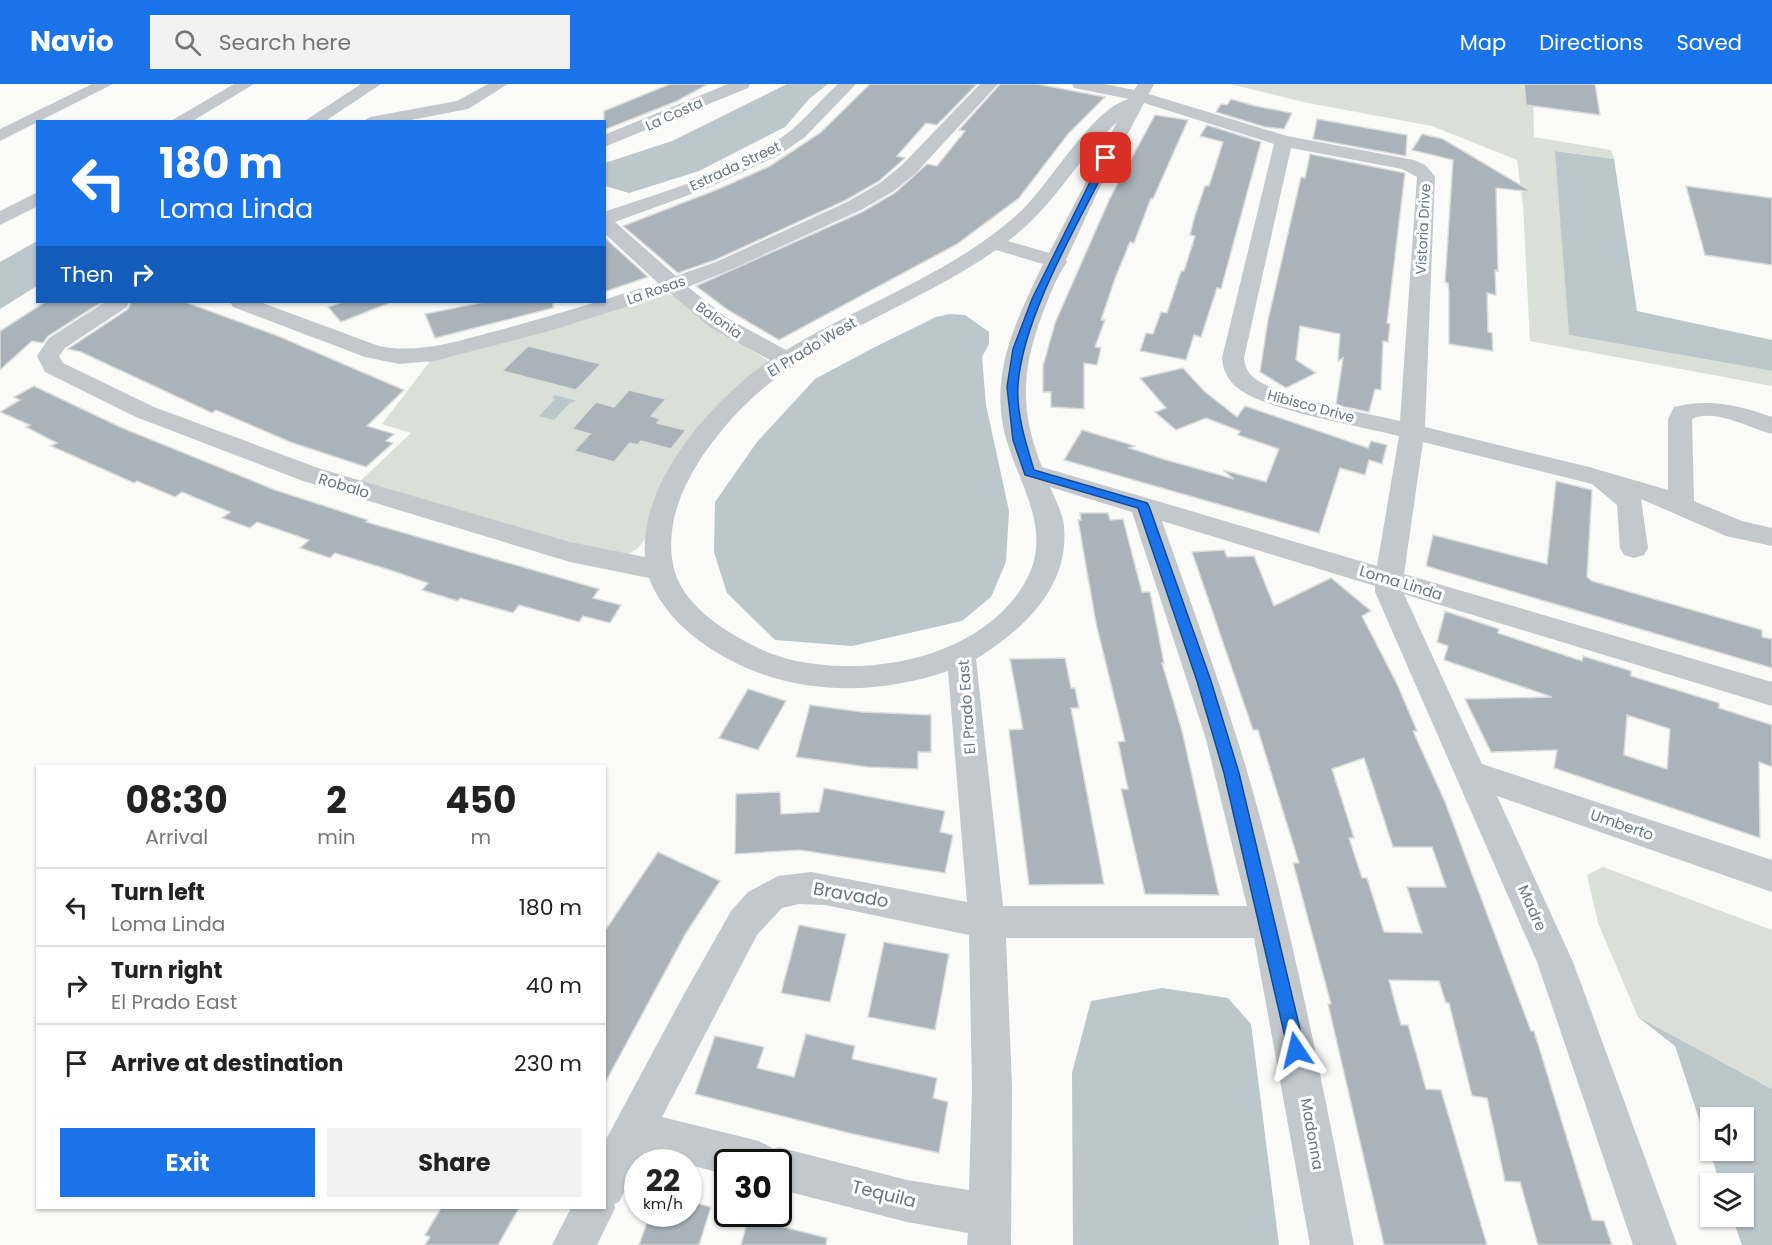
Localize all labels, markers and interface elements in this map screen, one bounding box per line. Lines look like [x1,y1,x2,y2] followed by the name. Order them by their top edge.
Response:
[150,15,570,69] search box
[30,22,114,61] text: Navio
[171,26,204,59] icon: search
[219,27,351,58] text: Search here
[1460,28,1506,57] text: Map
[1539,28,1643,57] text: Directions
[1676,28,1742,57] text: Saved
[642,92,706,136] street label: La Costa
[1080,132,1131,183] pin
[159,134,283,193] text: 180 m
[686,136,784,196] street label: Estrada Street
[1089,141,1122,174] icon: arrive
[60,144,138,222] icon: left
[1411,183,1435,275] street label: Vistoria Drive
[159,190,313,227] text: Loma Linda
[126,258,159,291] icon: right
[60,259,114,290] text: Then
[624,271,688,309] street label: La Rosas
[692,297,746,343] street label: Balonia
[763,312,860,382] street label: El Prado West
[1265,385,1357,427] street label: Hibisco Drive
[316,468,372,503] street label: Robalo
[1357,560,1445,605] street label: Loma Linda
[953,659,980,755] street label: El Prado East
[126,775,228,826] text: 08:30
[326,775,347,826] text: 2
[445,775,516,826] text: 450
[1588,804,1657,845] street label: Umberto
[145,823,208,851] text: Arrival
[317,823,356,851] text: min
[471,823,491,851] text: m
[812,876,891,913] street label: Bravado
[111,877,205,908] text: Turn left
[1513,882,1552,934] street label: Madre
[60,891,93,924] icon: left
[519,892,582,923] text: 180 m
[111,910,225,938] text: Loma Linda
[111,955,222,986] text: Turn right
[60,969,93,1002] icon: right
[526,970,582,1001] text: 40 m
[111,988,237,1016] text: El Prado East
[1264,1018,1328,1082] position arrow
[60,1047,93,1080] icon: arrive
[111,1048,343,1079] text: Arrive at destination
[514,1048,582,1079] text: 230 m
[1296,1097,1329,1171] street label: Madonna
[1700,1107,1754,1227] map controls
[1700,1107,1754,1161] button: sound
[60,1128,315,1197] button: Exit
[327,1128,582,1197] button: Share
[714,1149,792,1227] speed limit sign: 30
[646,1159,680,1202] text: 22
[849,1173,919,1214] street label: Tequila
[1700,1173,1754,1227] button: layers
[643,1193,683,1214] text: km/h

